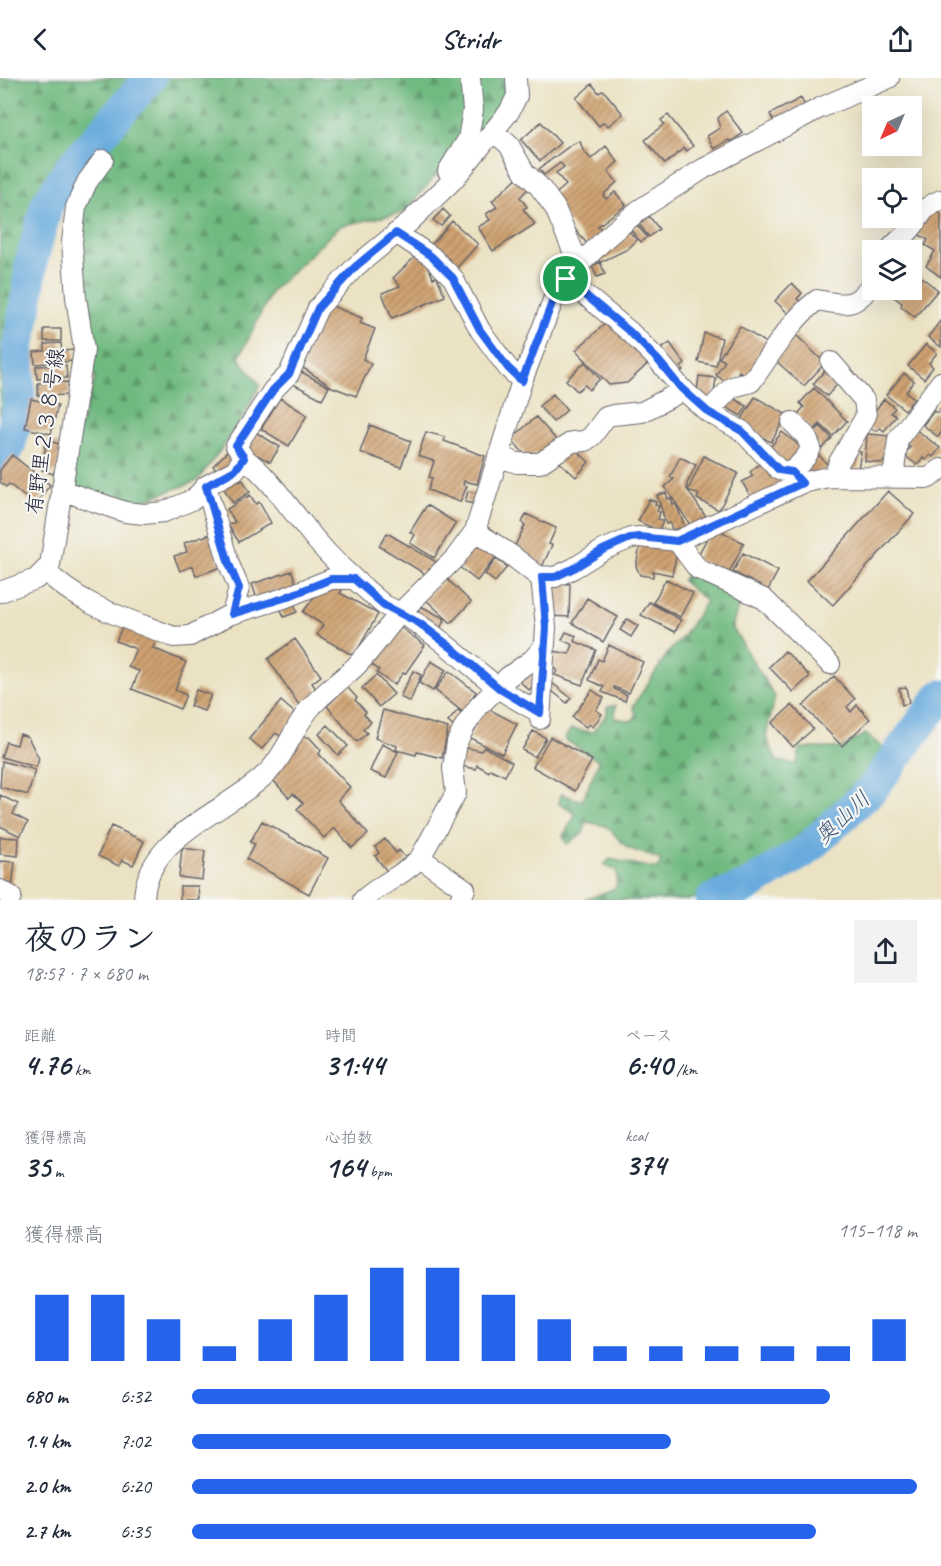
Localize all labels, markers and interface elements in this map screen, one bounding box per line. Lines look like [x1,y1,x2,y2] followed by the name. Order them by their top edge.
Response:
[441,22,500,56] text: Stridr
[24,23,57,56] icon: back
[884,23,917,56] icon: share
[862,96,922,156] north arrow
[862,96,922,300] map controls
[862,168,922,228] button: locate
[862,240,922,300] button: layers
[540,253,591,304] pin
[549,262,582,295] icon: arrive
[20,346,70,516] street label: 有野里２３８号線
[809,785,876,850] water label: 奥山川
[24,917,156,959] text: 夜のラン
[854,920,917,983] button: share
[24,961,148,986] text: 18:57 · 7 × 680 m
[24,1026,56,1046] text: 距離
[325,1026,357,1046] text: 時間
[625,1026,672,1046] text: ペース
[24,1046,71,1084] text: 4.76
[325,1046,385,1084] text: 31:44
[625,1046,672,1084] text: 6:40
[71,1060,90,1080] text: km
[672,1060,697,1080] text: /km
[625,1126,646,1146] text: kcal
[24,1128,88,1148] text: 獲得標高
[325,1128,373,1148] text: 心拍数
[625,1146,666,1184] text: 374
[24,1148,51,1186] text: 35
[325,1148,366,1186] text: 164
[51,1162,63,1182] text: m
[366,1162,392,1182] text: bpm
[838,1218,917,1243] text: 115–118 m
[24,1222,104,1247] text: 獲得標高
[24,1384,68,1409] text: 680 m
[120,1384,151,1409] text: 6:32
[24,1429,71,1454] text: 1.4 km
[120,1429,151,1454] text: 7:02
[24,1474,71,1499] text: 2.0 km
[120,1474,151,1499] text: 6:20
[24,1519,70,1544] text: 2.7 km
[120,1519,151,1544] text: 6:35

